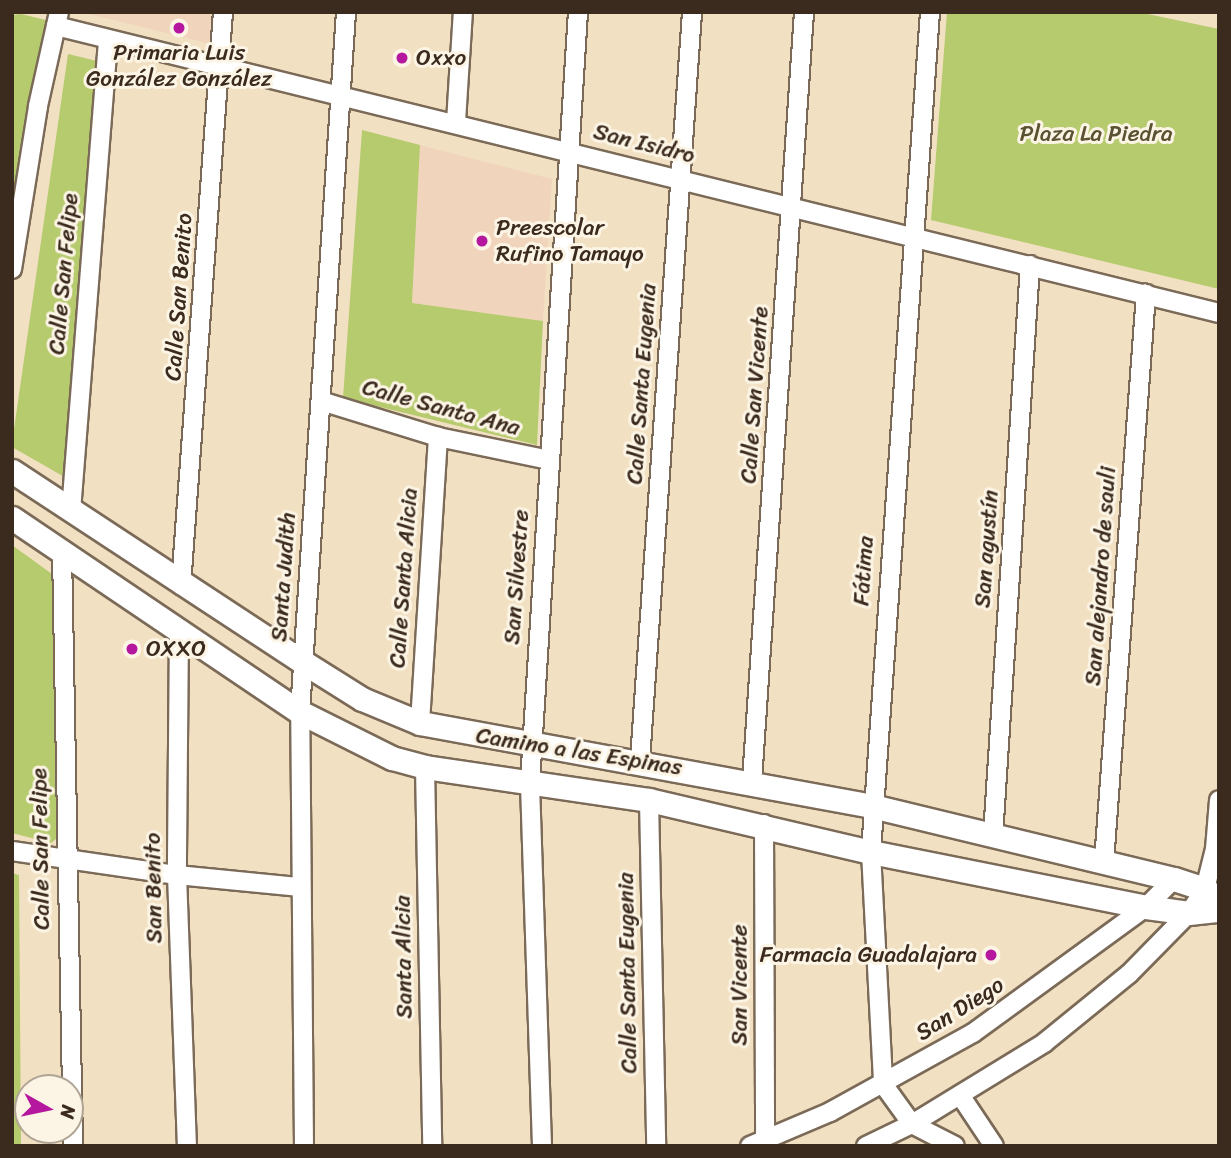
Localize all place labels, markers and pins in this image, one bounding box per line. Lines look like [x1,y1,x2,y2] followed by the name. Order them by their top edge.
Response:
[171,20,187,36] marker: Primaria Luis González González
[86,39,272,93] place label: Primaria Luis González González
[416,44,466,72] place label: Oxxo
[394,50,410,66] marker: Oxxo
[496,214,644,268] place label: Preescolar Rufino Tamayo
[474,233,490,249] marker: Preescolar Rufino Tamayo
[146,635,206,663] place label: OXXO
[124,641,140,657] marker: OXXO
[760,941,977,969] place label: Farmacia Guadalajara
[983,947,999,963] marker: Farmacia Guadalajara

